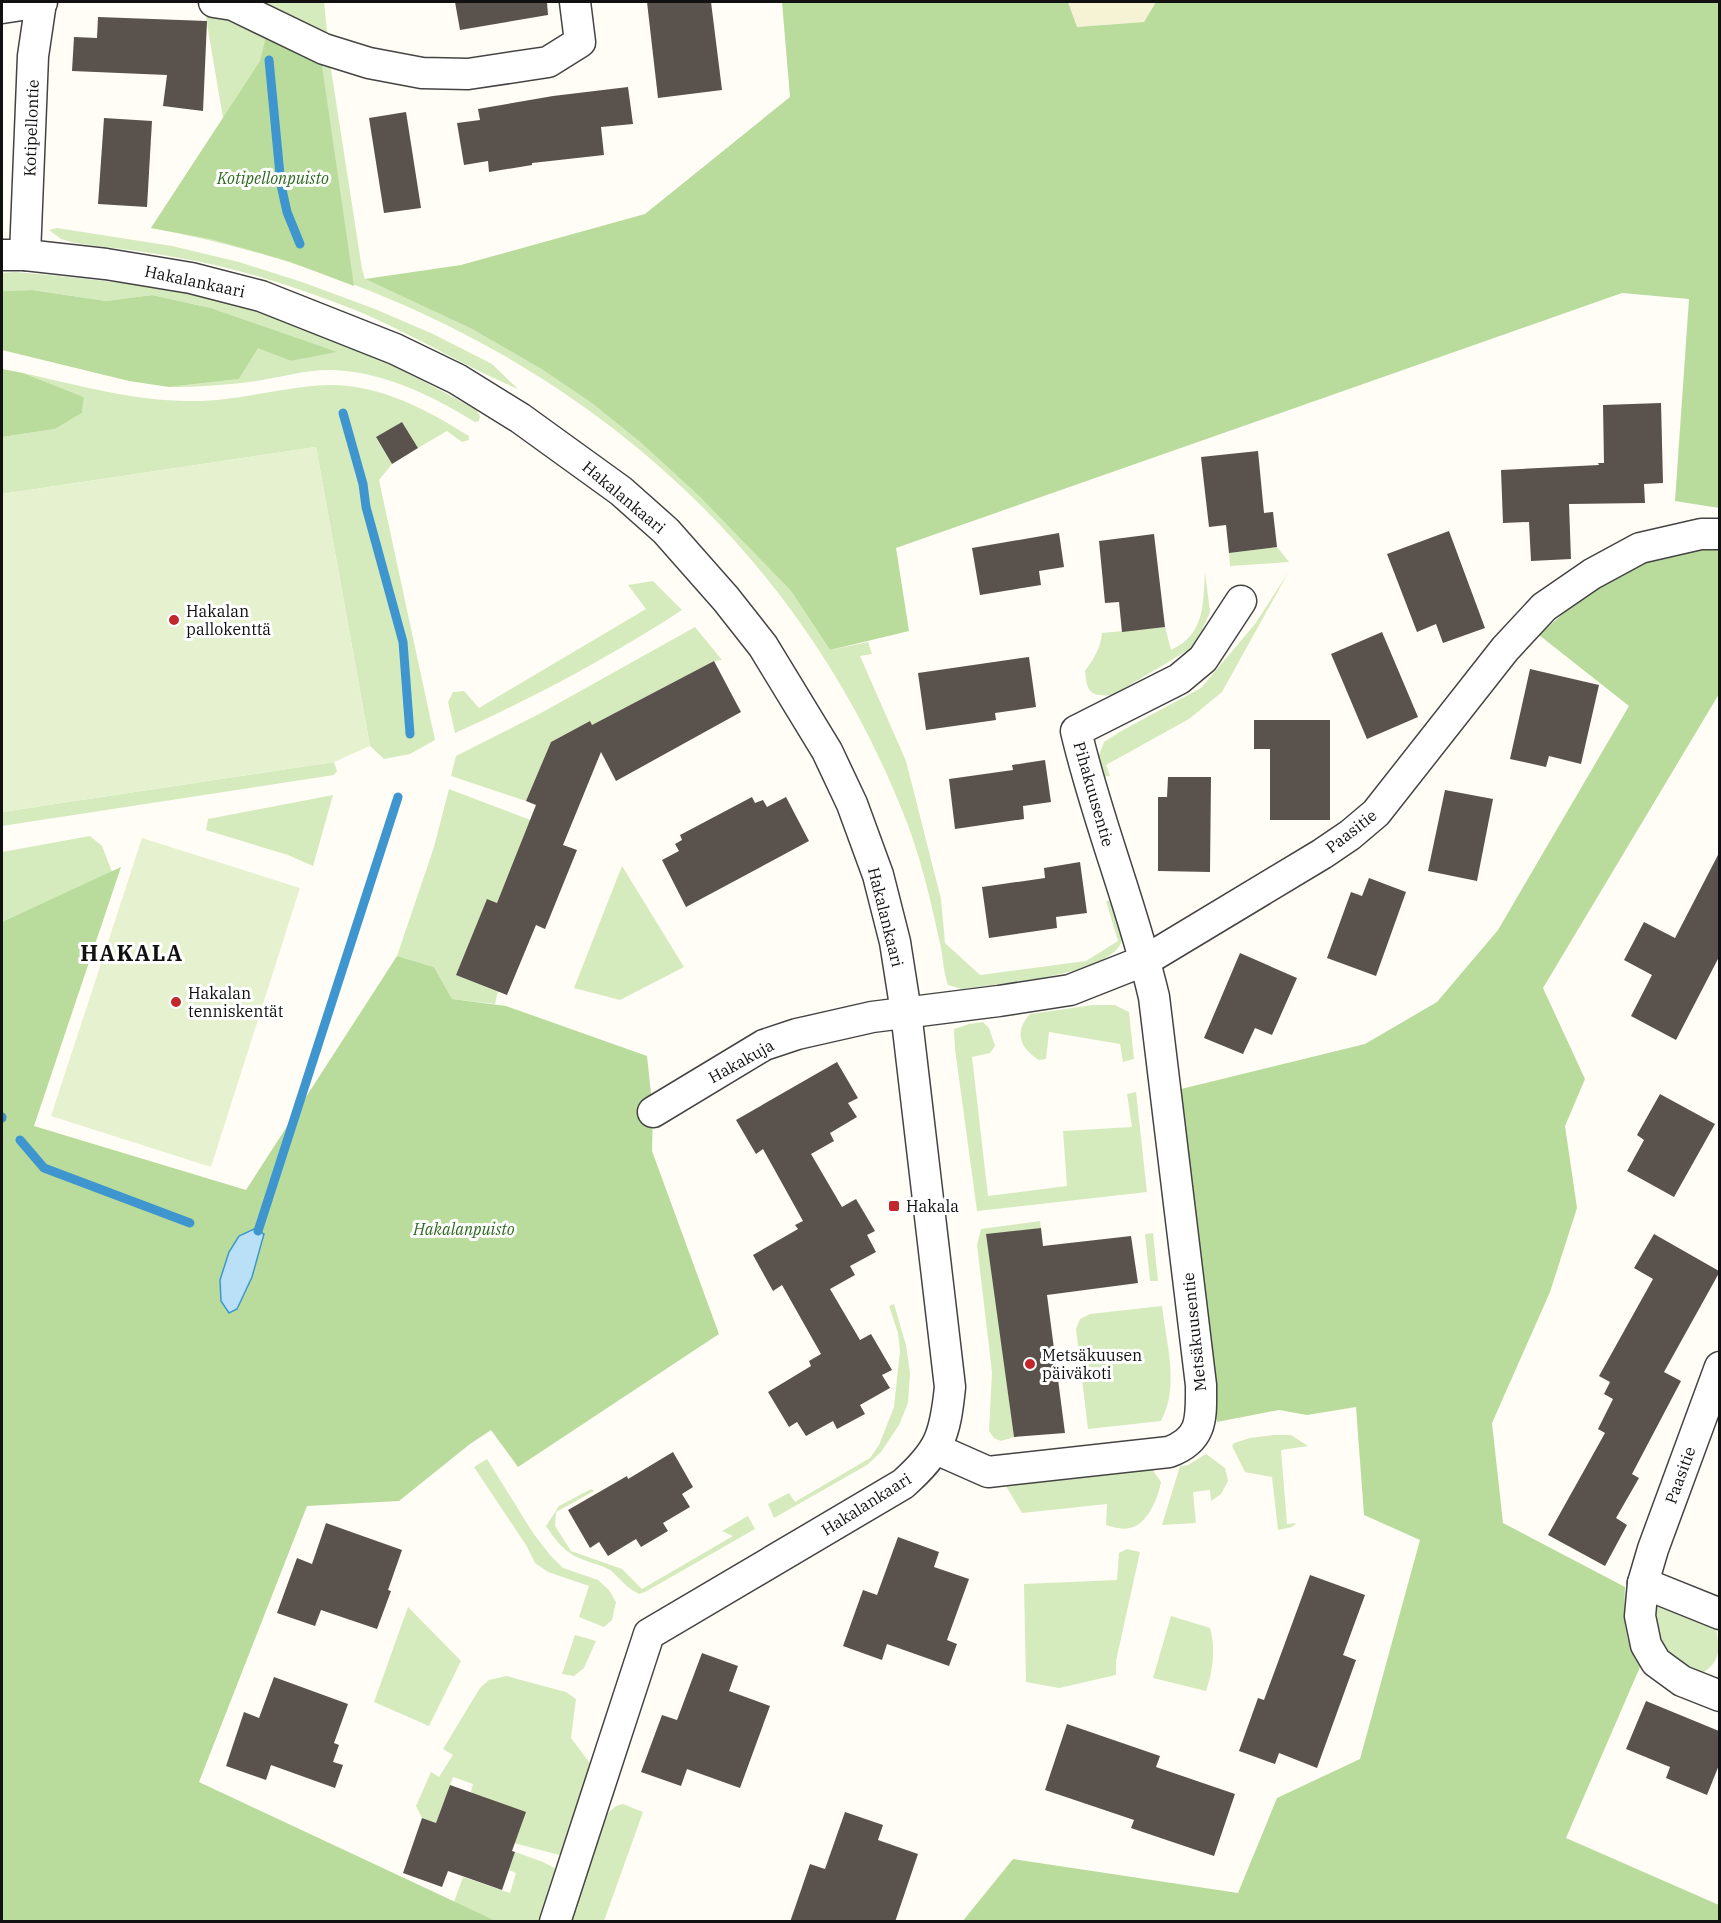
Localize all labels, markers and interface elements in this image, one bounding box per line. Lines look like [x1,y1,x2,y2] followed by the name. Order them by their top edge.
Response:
[19,79,43,177] street label: Kotipellontie
[216,168,329,188] park label: Kotipellonpuisto
[143,261,247,301] street label: Hakalankaari
[578,457,670,537] street label: Hakalankaari
[186,601,271,639] place label: Hakalan pallokenttä
[167,613,181,627] marker: Hakalan pallokenttä
[1069,739,1119,849] street label: Pihakuusentie
[1321,805,1381,857] street label: Paasitie
[864,865,908,969] street label: Hakalankaari
[80,938,184,967] district label: HAKALA
[188,983,284,1021] place label: Hakalan tenniskentät
[169,995,183,1009] marker: Hakalan tenniskentät
[705,1035,778,1087] street label: Hakakuja
[906,1196,959,1216] place label: Hakala
[887,1199,901,1213] marker: Hakala
[412,1219,515,1239] park label: Hakalanpuisto
[1178,1271,1210,1393] street label: Metsäkuusentie
[1042,1345,1142,1383] place label: Metsäkuusen päiväkoti
[1023,1357,1037,1371] marker: Metsäkuusen päiväkoti
[1660,1444,1700,1506] street label: Paasitie
[817,1468,915,1540] street label: Hakalankaari

